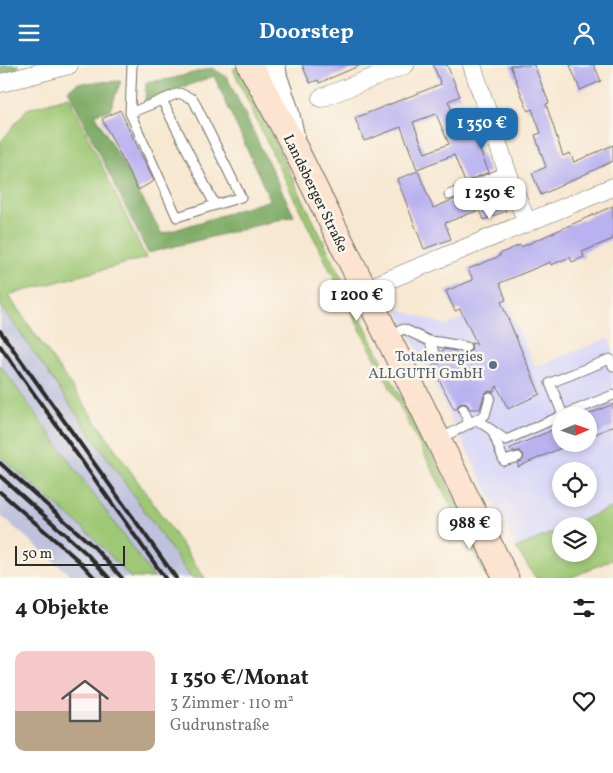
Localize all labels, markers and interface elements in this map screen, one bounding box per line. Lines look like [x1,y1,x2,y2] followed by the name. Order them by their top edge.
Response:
[259,17,354,48] text: Doorstep
[15,19,43,47] icon: menu
[570,19,598,47] icon: person
[436,107,528,150] pin: 1 350 €
[457,113,507,135] text: 1 350 €
[277,131,352,256] street label: Landsberger Straße
[444,177,536,220] pin: 1 250 €
[465,183,515,205] text: 1 250 €
[311,279,403,322] pin: 1 200 €
[331,285,383,307] text: 1 200 €
[368,347,483,385] place label: Totalenergies ALLGUTH GmbH
[487,359,499,371] marker: Totalenergies ALLGUTH GmbH
[552,407,598,453] north arrow
[552,407,597,562] map controls
[552,462,597,507] button: locate
[435,507,505,550] pin: 988 €
[449,513,491,535] text: 988 €
[552,517,597,562] button: layers
[15,543,125,566] scale bar
[22,545,52,564] text: 50 m
[15,594,109,623] text: 4 Objekte
[570,594,598,622] icon: filters
[170,664,309,693] text: 1 350 €/Monat
[55,671,115,731] icon: home
[570,687,598,715] icon: heart
[170,693,294,715] text: 3 Zimmer · 110 m²
[170,715,269,737] text: Gudrunstraße

